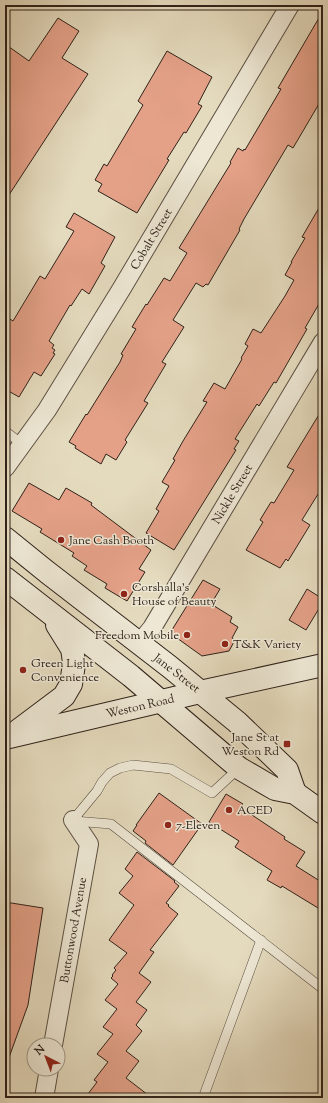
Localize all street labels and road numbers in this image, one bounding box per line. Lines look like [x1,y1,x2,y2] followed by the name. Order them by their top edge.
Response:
[126,205,177,274] street label: Cobalt Street
[208,461,258,528] street label: Nickle Street
[148,649,204,698] street label: Jane Street
[104,690,176,724] street label: Weston Road
[56,875,92,985] street label: Buttonwood Avenue

